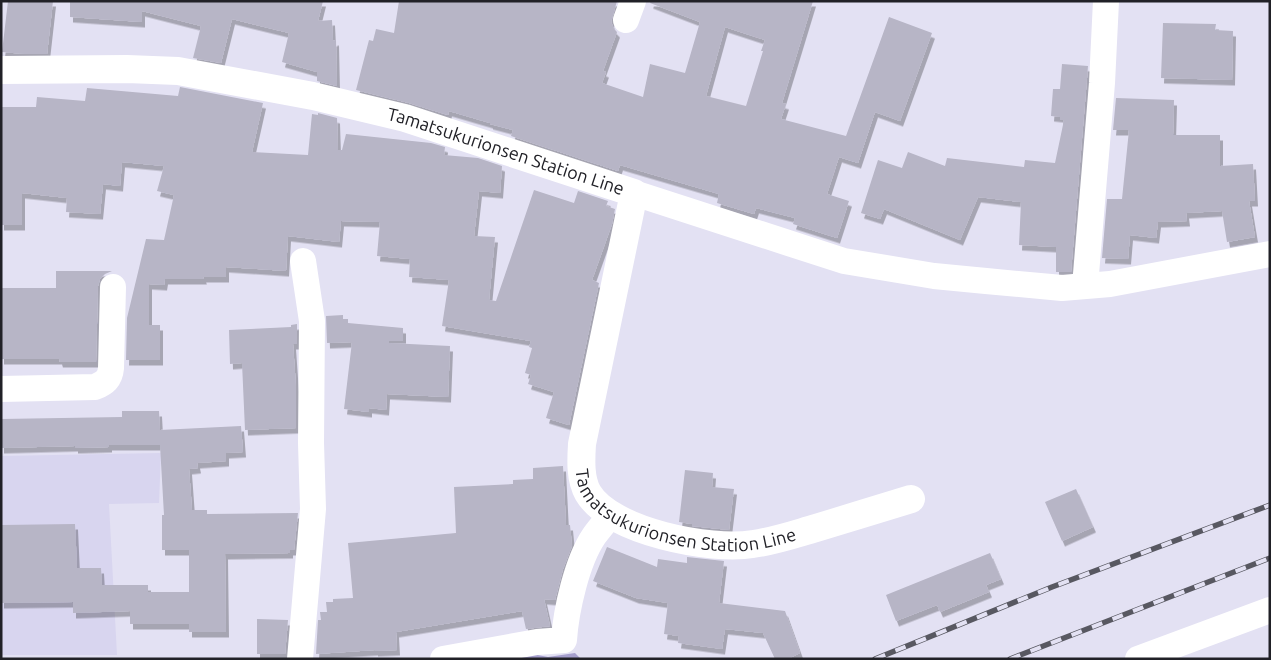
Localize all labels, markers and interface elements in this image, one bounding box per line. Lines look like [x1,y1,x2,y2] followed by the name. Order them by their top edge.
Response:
[385,103,627,198] street label: Tamatsukurionsen Station Line
[573,467,798,554] street label: Tamatsukurionsen Station Line

